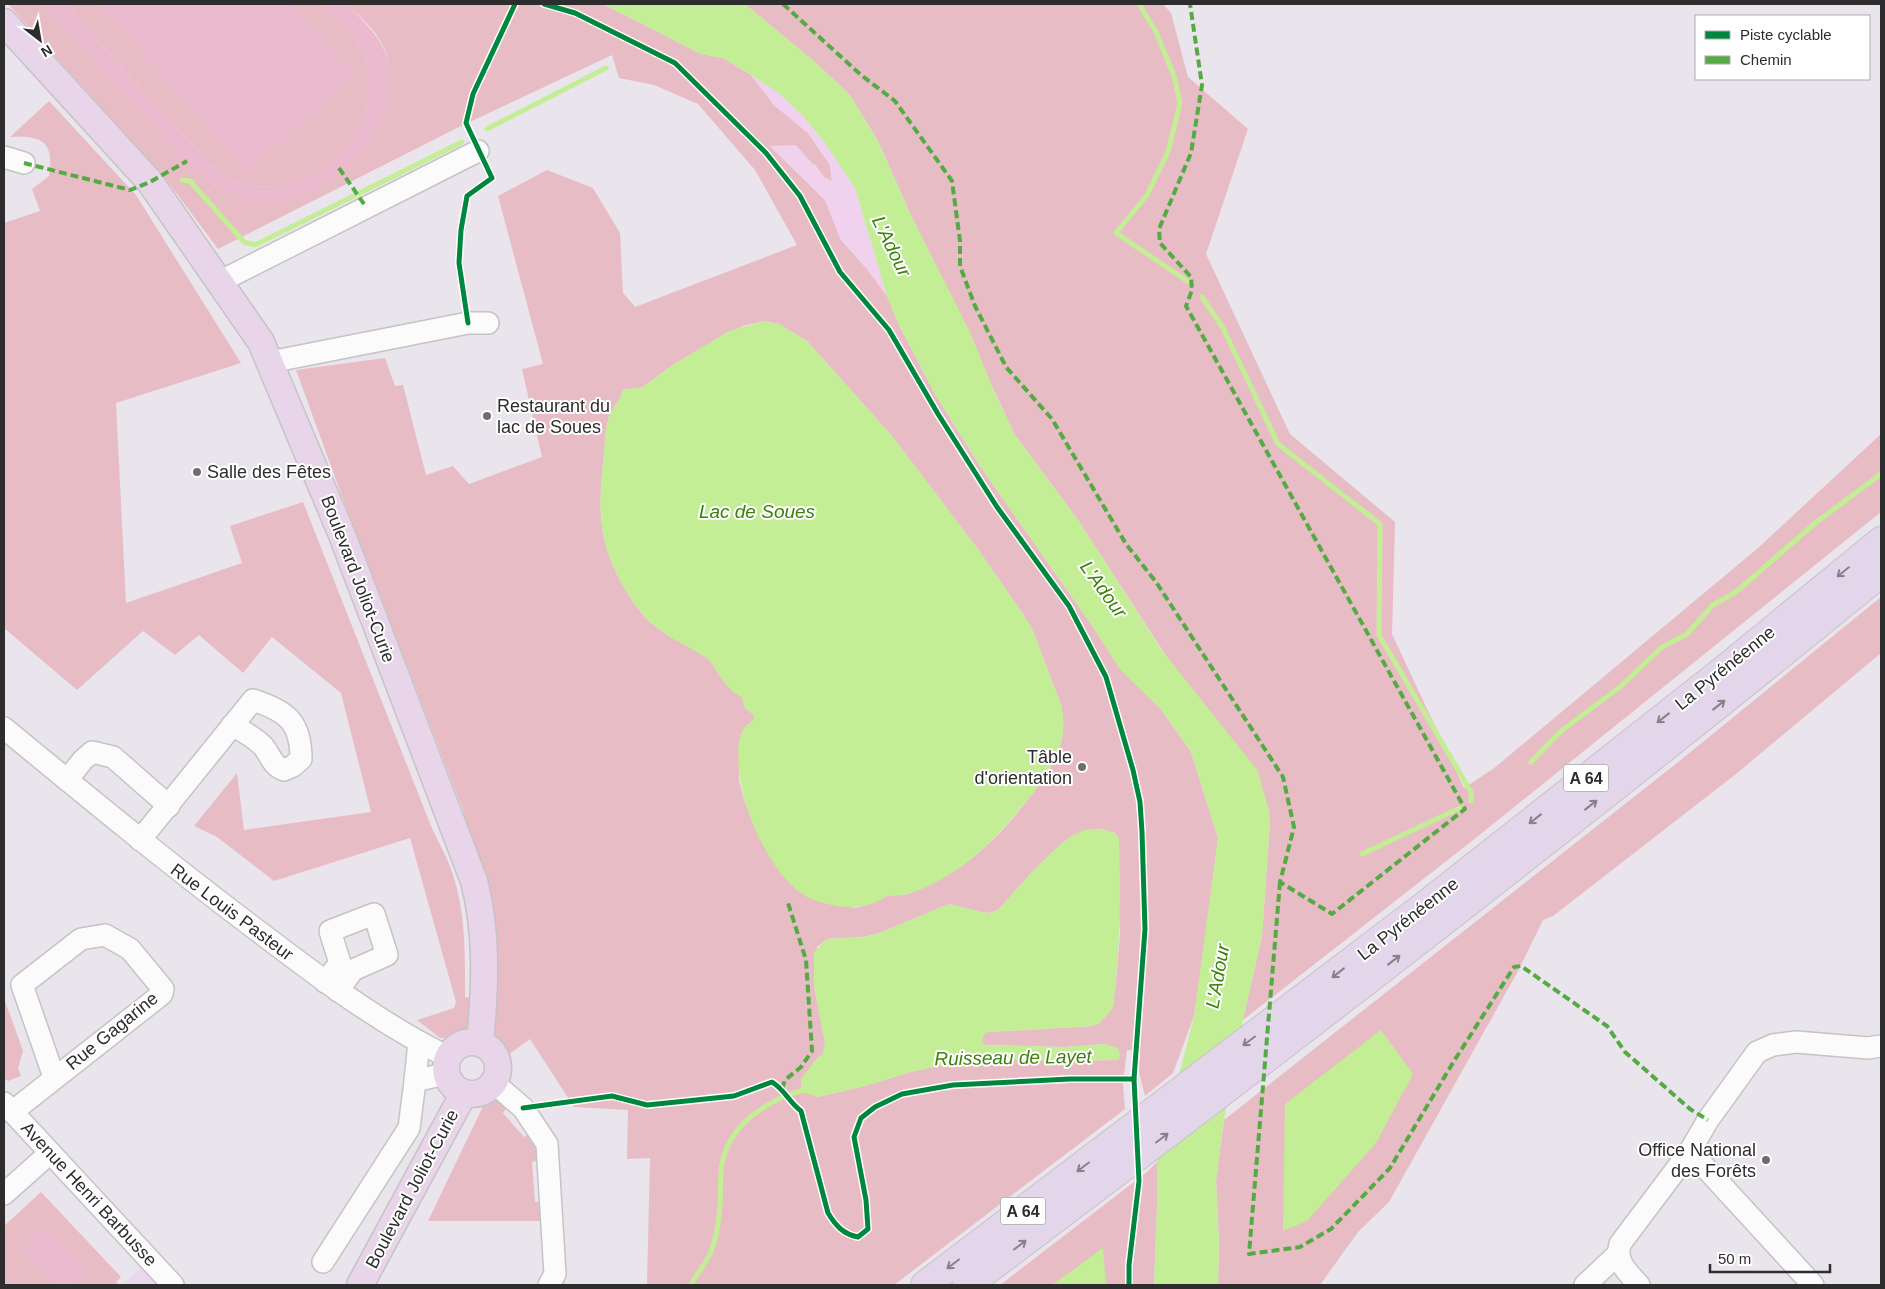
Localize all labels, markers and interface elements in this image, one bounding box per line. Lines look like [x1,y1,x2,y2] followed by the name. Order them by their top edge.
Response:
[15,15,65,65] north arrow
[1695,15,1870,80] legend
[1740,26,1832,43] text: Piste cyclable
[38,42,55,61] text: N
[1740,51,1792,68] text: Chemin
[868,212,916,281] water label: L'Adour
[497,396,610,437] place label: Restaurant du lac de Soues
[481,410,493,422] marker: Restaurant du lac de Soues
[207,462,331,482] place label: Salle des Fêtes
[191,466,203,478] marker: Salle des Fêtes
[317,493,399,665] street label: Boulevard Joliot-Curie
[699,501,816,522] water label: Lac de Soues
[1076,557,1132,622] water label: L'Adour
[1837,567,1850,578] one-way arrow
[1671,622,1779,714] street label: La Pyrénéenne
[1712,699,1725,710] one-way arrow
[1656,712,1669,723] one-way arrow
[974,747,1072,788] place label: Tâble d'orientation
[1076,761,1088,773] marker: Tâble d'orientation
[1564,764,1608,791] road number: A 64
[1584,800,1597,811] one-way arrow
[1529,813,1542,824] one-way arrow
[167,859,297,965] street label: Rue Louis Pasteur
[1354,874,1462,964] street label: La Pyrénéenne
[1202,942,1234,1010] water label: L'Adour
[1387,954,1400,965] one-way arrow
[1332,967,1345,978] one-way arrow
[62,988,162,1074] street label: Rue Gagarine
[1243,1035,1256,1046] one-way arrow
[934,1046,1093,1069] water label: Ruisseau de Layet
[362,1106,462,1272] street label: Boulevard Joliot-Curie
[17,1118,161,1270] street label: Avenue Henri Barbusse
[1155,1133,1169,1143] one-way arrow
[1638,1140,1756,1181] place label: Office National des Forêts
[1760,1154,1772,1166] marker: Office National des Forêts
[1077,1161,1090,1172] one-way arrow
[1000,1198,1046,1224] road number: A 64
[1013,1240,1026,1251] one-way arrow
[1710,1242,1830,1274] scale bar
[1718,1250,1751,1267] text: 50 m
[947,1259,960,1270] one-way arrow

